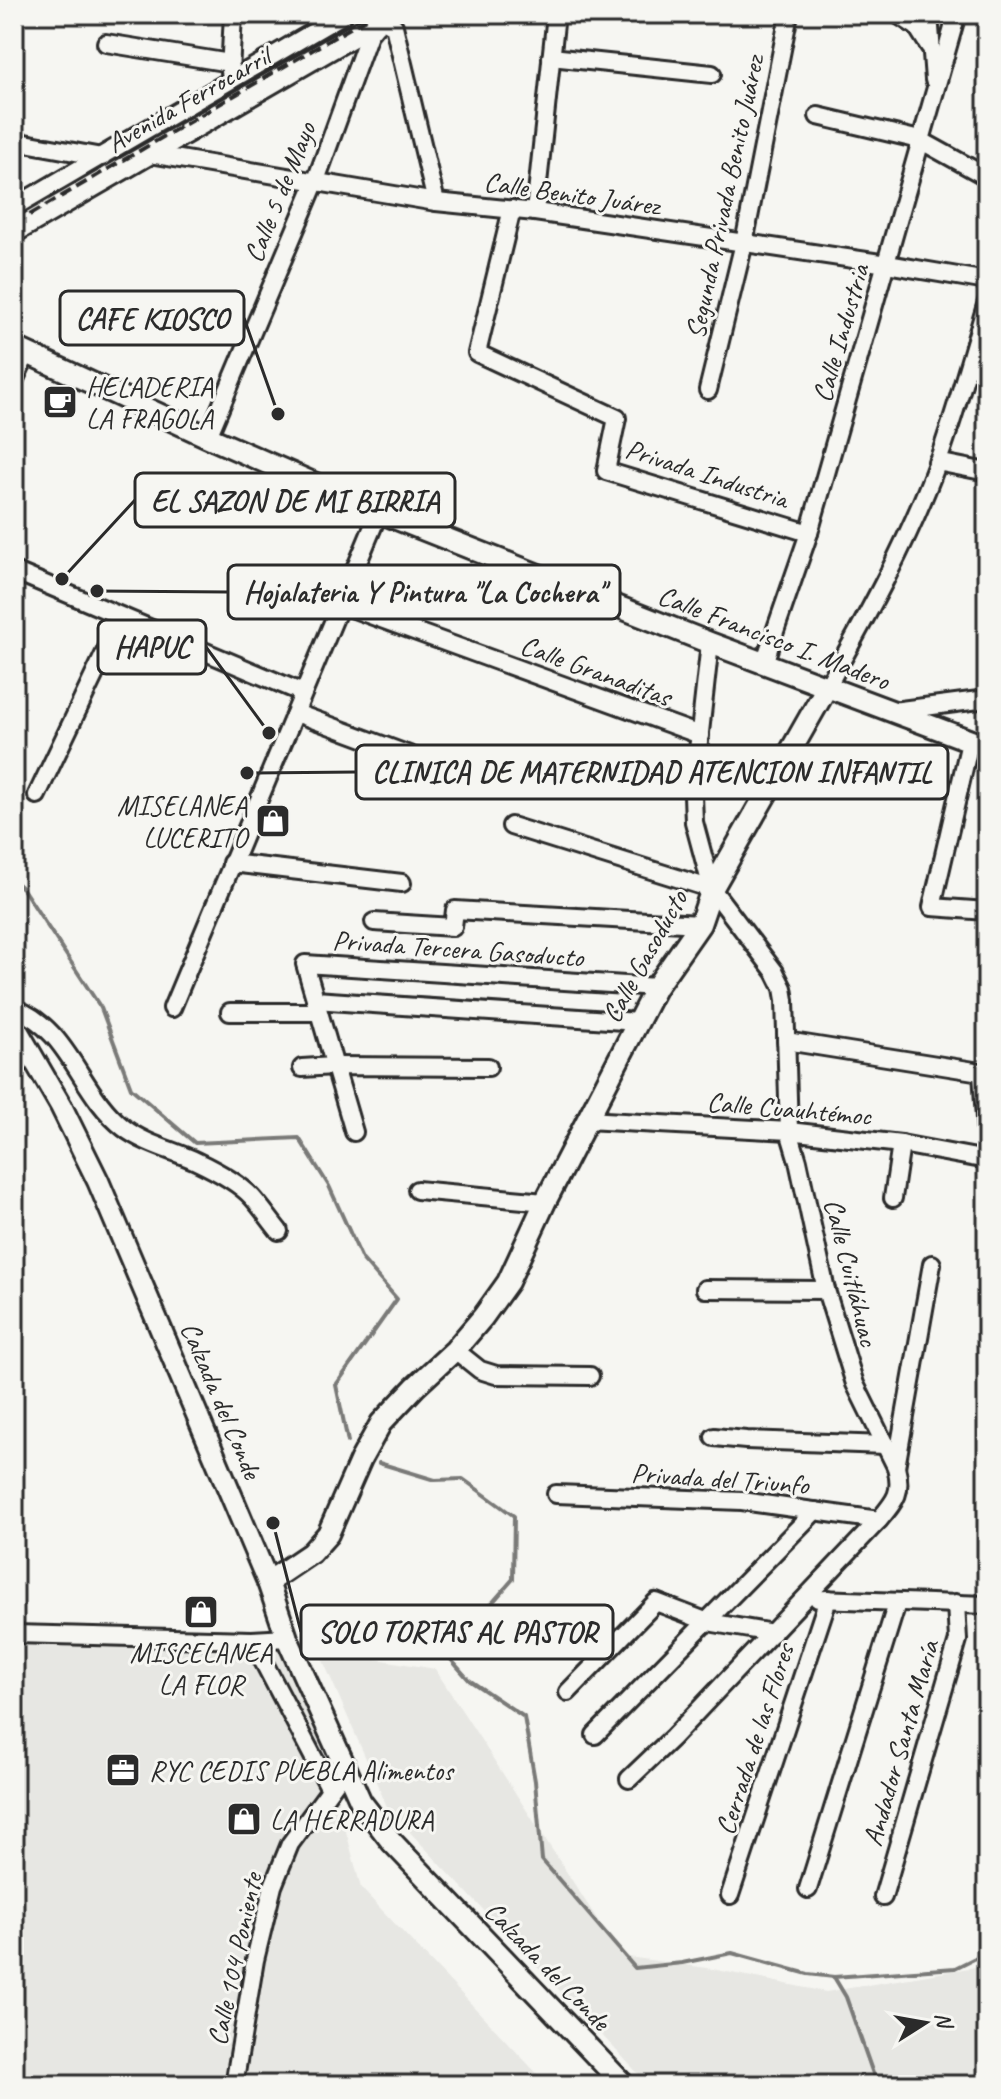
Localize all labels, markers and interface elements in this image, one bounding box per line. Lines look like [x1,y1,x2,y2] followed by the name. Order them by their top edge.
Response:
[100,36,281,160] street label: Avenida Ferrocarril
[677,50,772,342] street label: Segunda Privada Benito Juárez
[236,115,324,267] street label: Calle 5 de Mayo
[482,164,664,223] street label: Calle Benito Juárez
[804,259,877,406] street label: Calle Industria
[60,291,244,345] callout: CAFE KIOSCO
[76,300,232,338] text: CAFE KIOSCO
[86,369,215,436] place label: HELADERIA LA FRAGOLA
[41,383,79,421] cafe icon: HELADERIA LA FRAGOLA
[621,431,795,517] street label: Privada Industria
[135,473,455,527] callout: EL SAZON DE MI BIRRIA
[151,482,441,520] text: EL SAZON DE MI BIRRIA
[228,565,620,619] callout: Hojalateria Y Pintura "La Cochera"
[243,573,611,611] text: Hojalateria Y Pintura "La Cochera"
[653,577,896,698] street label: Calle Francisco I. Madero
[98,620,206,674] callout: HAPUC
[516,627,678,715] street label: Calle Granaditas
[114,628,194,666] text: HAPUC
[356,745,948,799] callout: CLINICA DE MATERNIDAD ATENCION INFANTIL
[372,753,933,791] text: CLINICA DE MATERNIDAD ATENCION INFANTIL
[117,788,250,855] place label: MISELANEA LUCERITO
[254,802,292,840] shop icon: MISELANEA LUCERITO
[594,882,696,1029] street label: Calle Gasoducto
[331,922,587,975] street label: Privada Tercera Gasoducto
[705,1084,874,1133] street label: Calle Cuauhtémoc
[816,1195,887,1351] street label: Calle Cuitláhuac
[173,1317,271,1486] street label: Calzada del Conde
[630,1455,812,1502] street label: Privada del Triunfo
[182,1593,220,1631] shop icon: MISCELANEA LA FLOR
[301,1605,613,1659] callout: SOLO TORTAS AL PASTOR
[317,1613,601,1651] text: SOLO TORTAS AL PASTOR
[130,1635,273,1702] place label: MISCELANEA LA FLOR
[854,1635,947,1850] street label: Andador Santa María
[707,1637,803,1839] street label: Cerrada de las Flores
[104,1751,142,1789] office icon: RYC CEDIS PUEBLA Alimentos
[149,1753,455,1788] place label: RYC CEDIS PUEBLA Alimentos
[225,1800,263,1838] shop icon: LA HERRADURA
[270,1802,434,1837] place label: LA HERRADURA
[199,1868,270,2048] street label: Calle 104 Poniente
[477,1893,620,2039] street label: Calzada del Conde
[885,1983,965,2063] north arrow
[929,2010,959,2032] text: N

